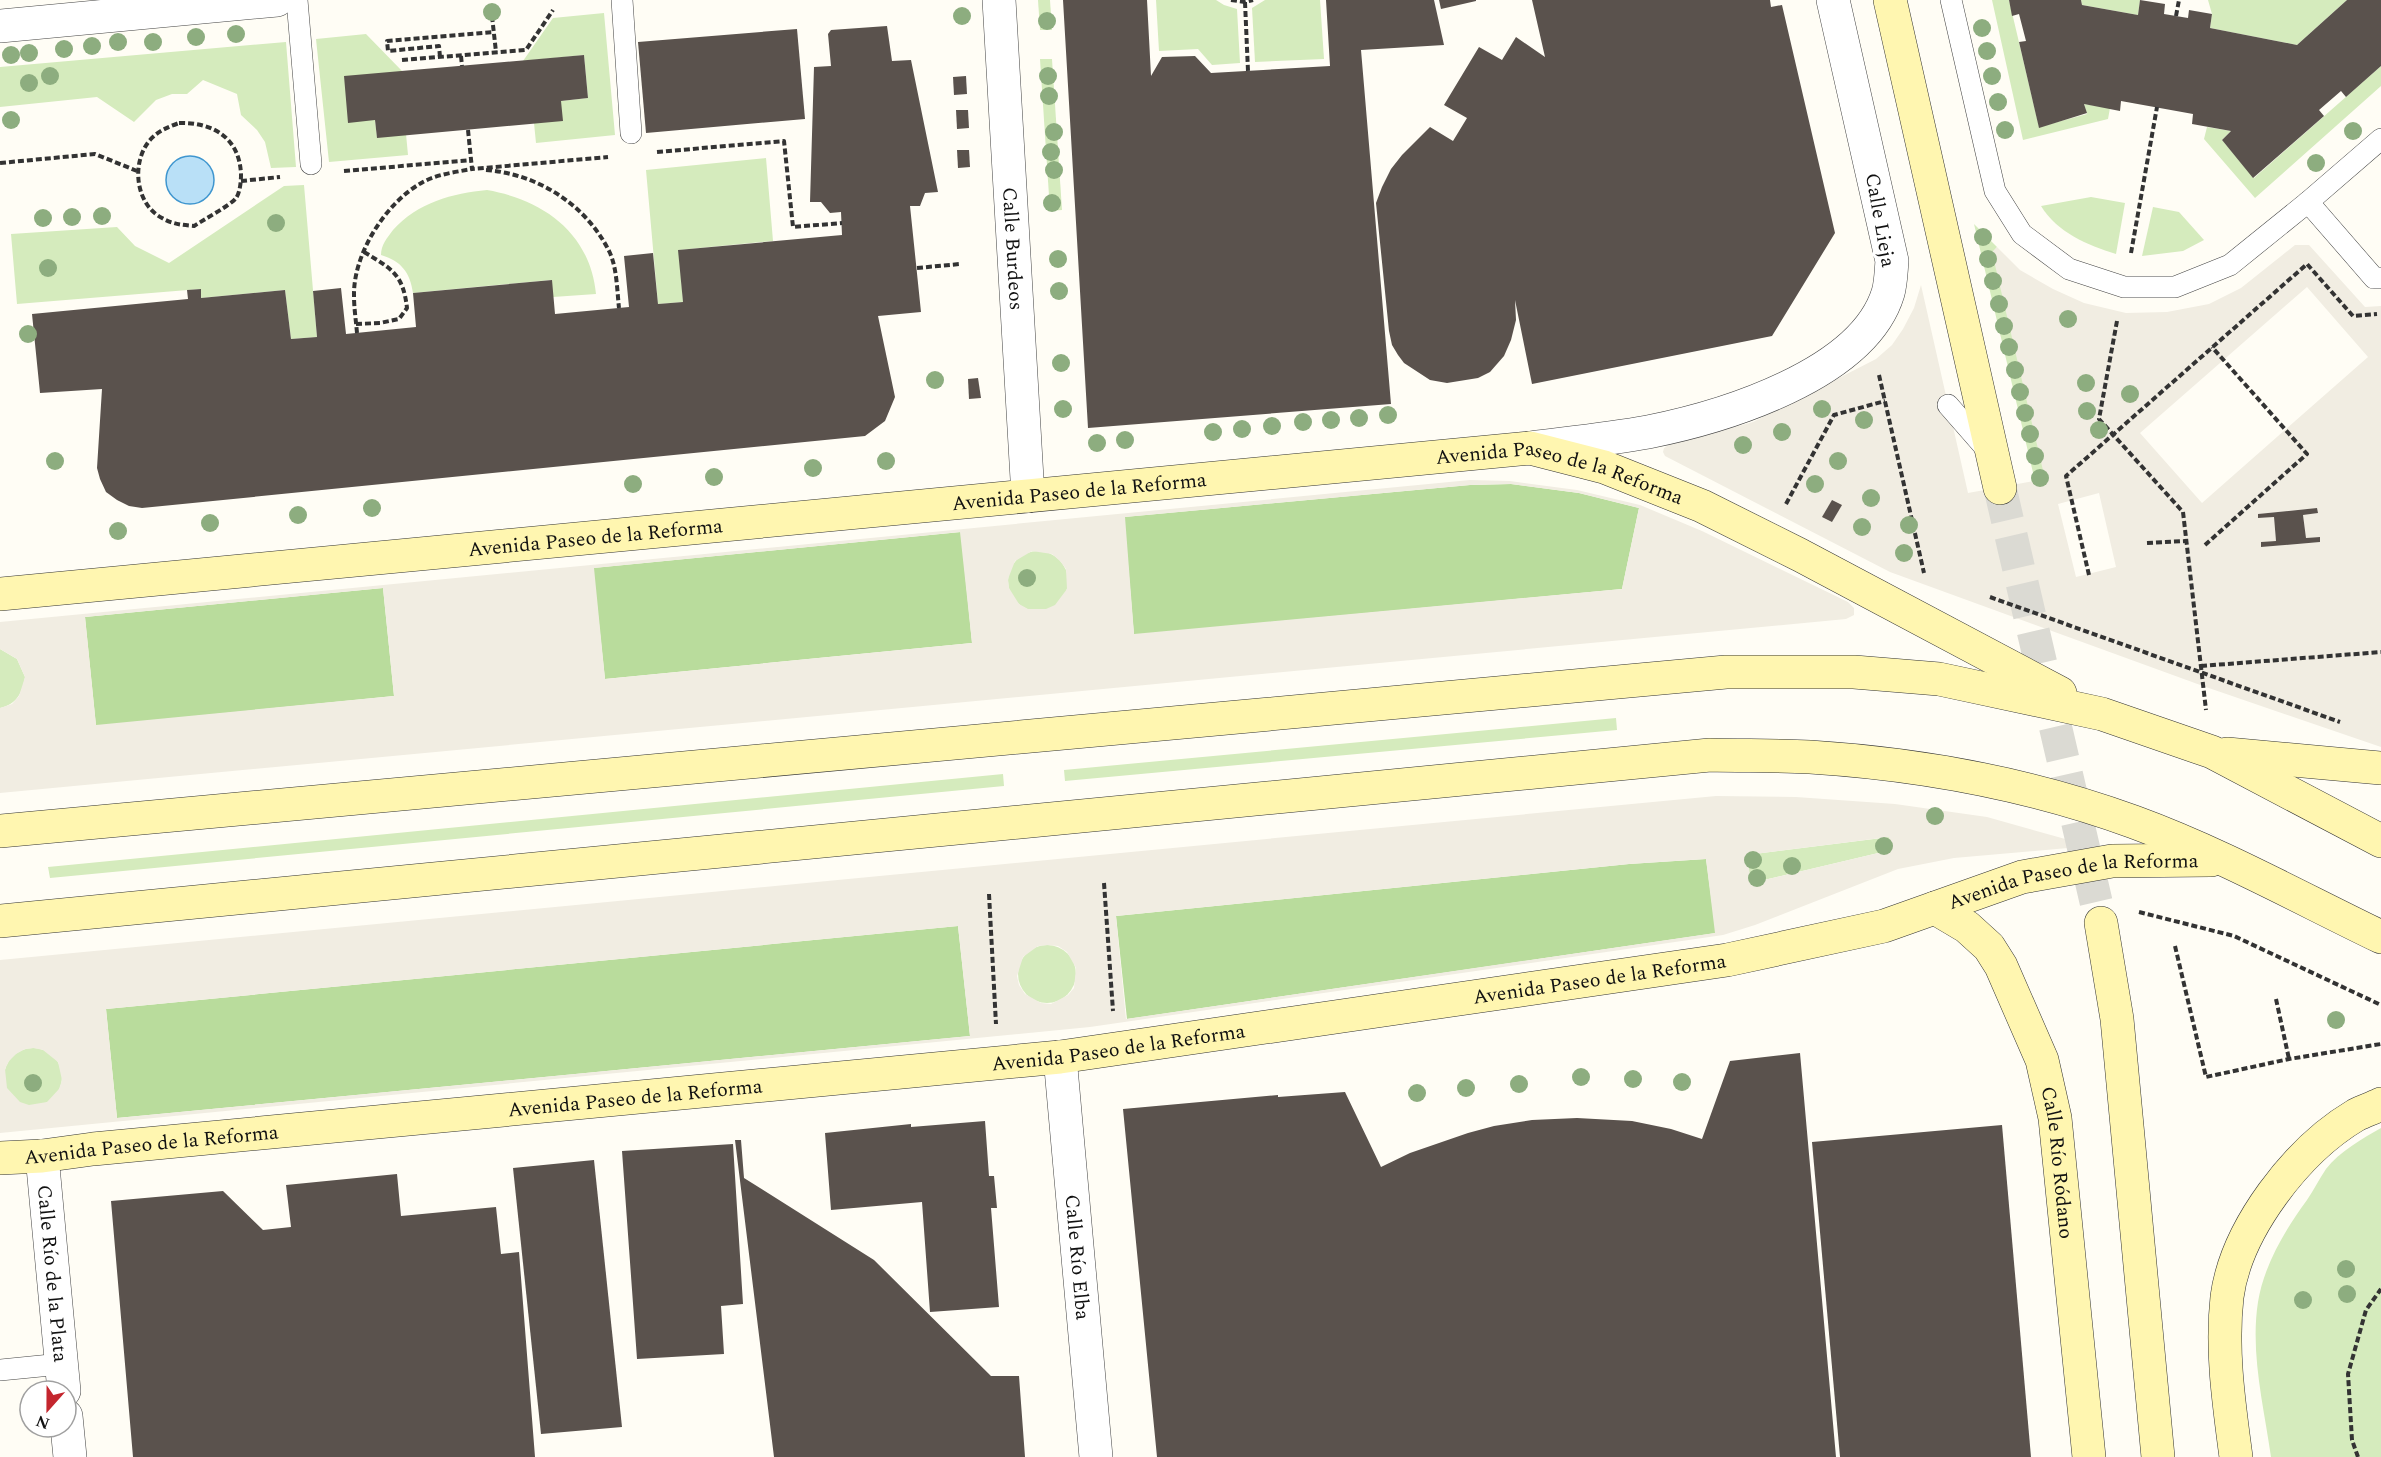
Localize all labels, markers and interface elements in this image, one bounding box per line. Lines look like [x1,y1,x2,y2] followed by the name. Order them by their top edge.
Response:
[1857,171,1903,270] street label: Calle Lieja
[994,186,1031,311] street label: Calle Burdeos
[1434,434,1688,513] street label: Avenida Paseo de la Reforma
[951,465,1208,519] street label: Avenida Paseo de la Reforma
[467,511,724,565] street label: Avenida Paseo de la Reforma
[1944,846,2199,918] street label: Avenida Paseo de la Reforma
[1471,946,1728,1013] street label: Avenida Paseo de la Reforma
[990,1016,1247,1079] street label: Avenida Paseo de la Reforma
[507,1071,764,1125] street label: Avenida Paseo de la Reforma
[2032,1084,2081,1240] street label: Calle Río Ródano
[24,1117,280,1173] street label: Avenida Paseo de la Reforma
[29,1184,75,1364] street label: Calle Río de la Plata
[1056,1193,1098,1322] street label: Calle Río Elba
[18,1379,78,1439] north arrow
[33,1409,53,1436] text: N

